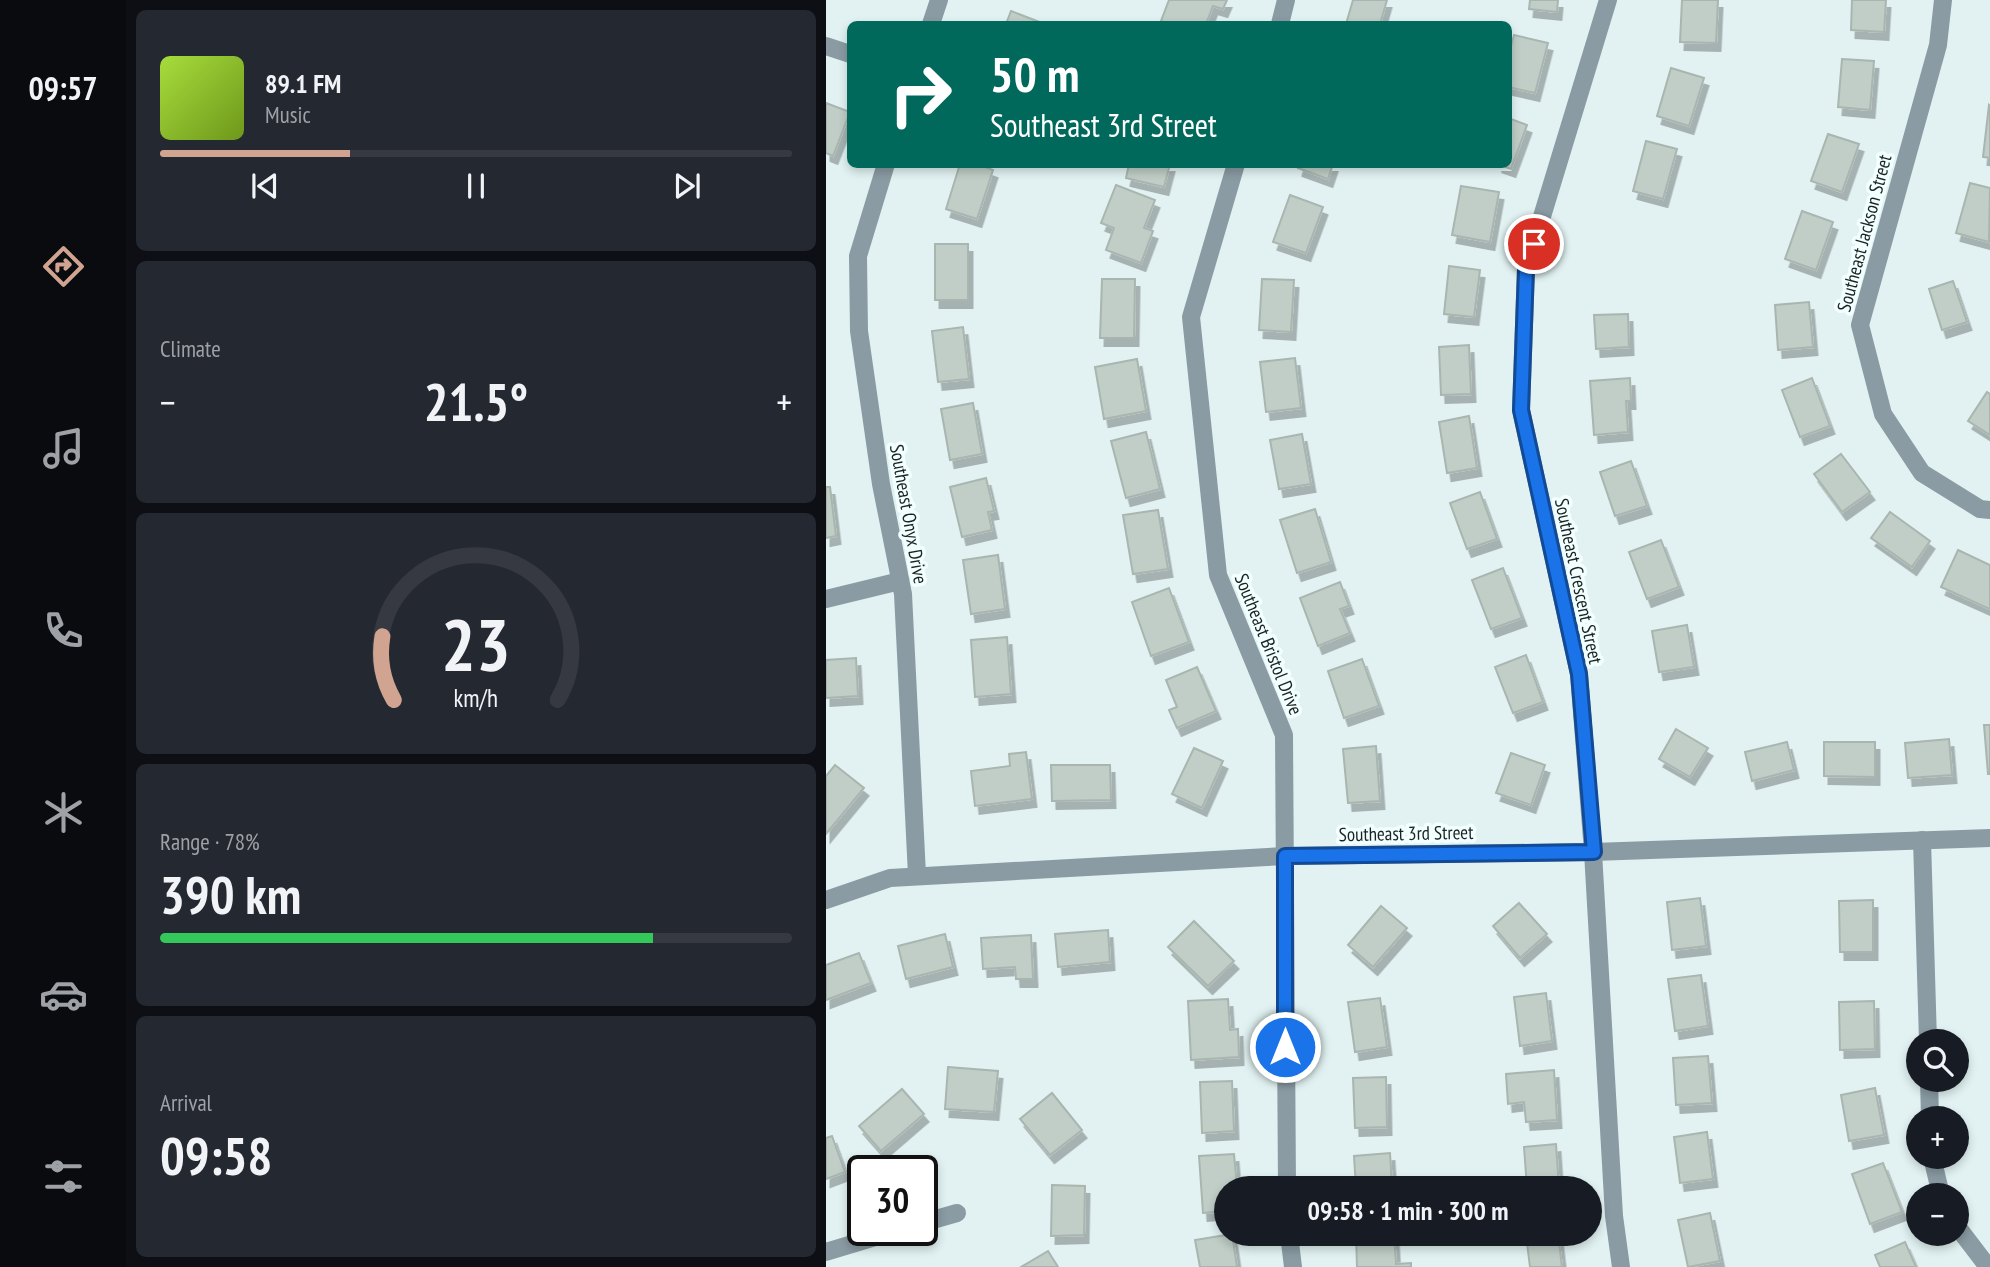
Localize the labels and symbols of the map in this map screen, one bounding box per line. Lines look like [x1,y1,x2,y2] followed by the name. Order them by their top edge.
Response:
[1831,151,1897,314] street label: Southeast Jackson Street
[1504,214,1564,274] pin
[885,442,933,586] street label: Southeast Onyx Drive
[1550,496,1608,667] street label: Southeast Crescent Street
[1230,570,1308,718] street label: Southeast Bristol Drive
[1338,820,1474,846] street label: Southeast 3rd Street
[1248,1010,1322,1084] position arrow
[847,1155,938,1246] speed limit sign: 30

